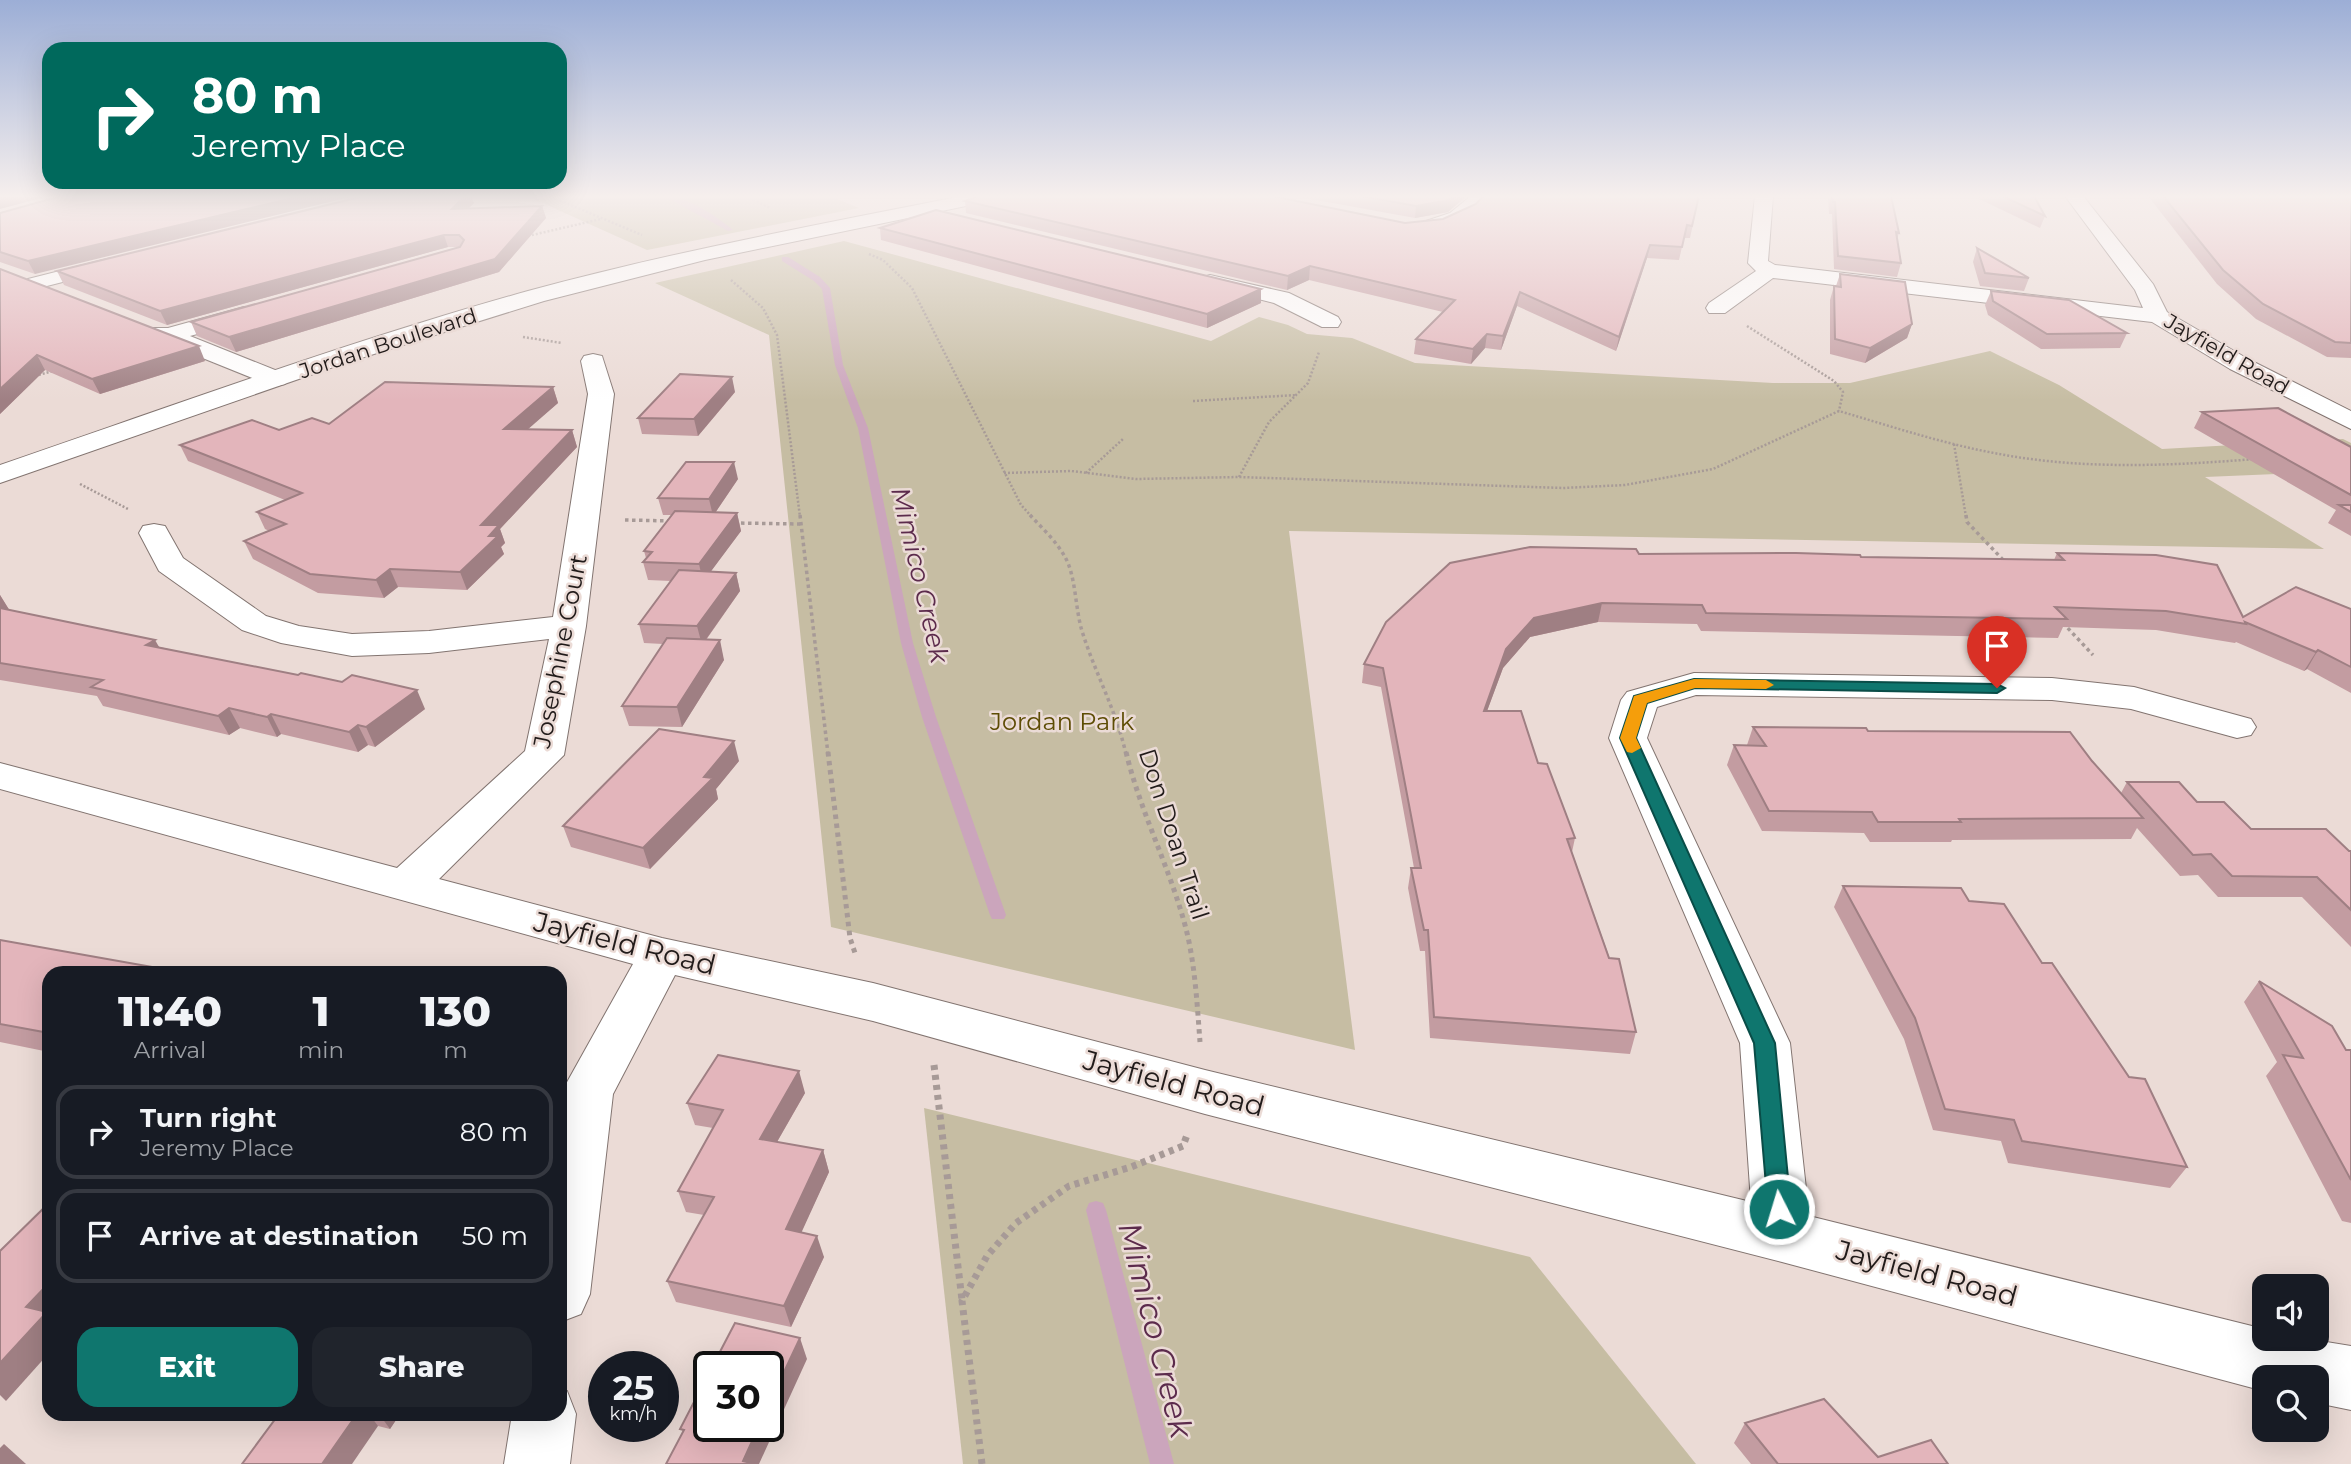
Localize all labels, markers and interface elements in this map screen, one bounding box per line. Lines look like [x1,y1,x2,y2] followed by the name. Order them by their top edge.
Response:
[192,66,323,125] text: 80 m
[77,70,168,161] icon: right
[192,126,406,165] text: Jeremy Place
[295,303,480,384] street label: Jordan Boulevard
[2159,308,2294,400] street label: Jayfield Road
[884,484,956,668] water label: Mimico Creek
[527,551,593,751] street label: Josephine Court
[1967,616,2027,688] pin
[1978,627,2016,665] icon: arrive
[989,707,1135,736] park label: Jordan Park
[1133,745,1215,923] street label: Don Doan Trail
[529,904,720,982] street label: Jayfield Road
[118,985,222,1037] text: 11:40
[312,985,329,1037] text: 1
[420,985,491,1037] text: 130
[134,1036,206,1064] text: Arrival
[298,1036,344,1064] text: min
[443,1036,468,1064] text: m
[1079,1042,1268,1124] street label: Jayfield Road
[140,1102,276,1134] text: Turn right
[81,1113,119,1151] icon: right
[460,1116,528,1148] text: 80 m
[140,1134,294,1162] text: Jeremy Place
[1742,1172,1816,1246] position arrow
[81,1217,119,1255] icon: arrive
[1110,1218,1202,1444] water label: Mimico Creek
[140,1220,419,1252] text: Arrive at destination
[462,1220,528,1252] text: 50 m
[1832,1232,2021,1314] street label: Jayfield Road
[2252,1274,2329,1442] map controls
[2252,1274,2329,1351] button: sound
[77,1327,298,1407] button: Exit
[312,1327,532,1407] button: Share
[693,1351,784,1442] speed limit sign: 30
[2252,1365,2329,1442] button: search
[613,1366,654,1409] text: 25
[609,1403,658,1425] text: km/h

